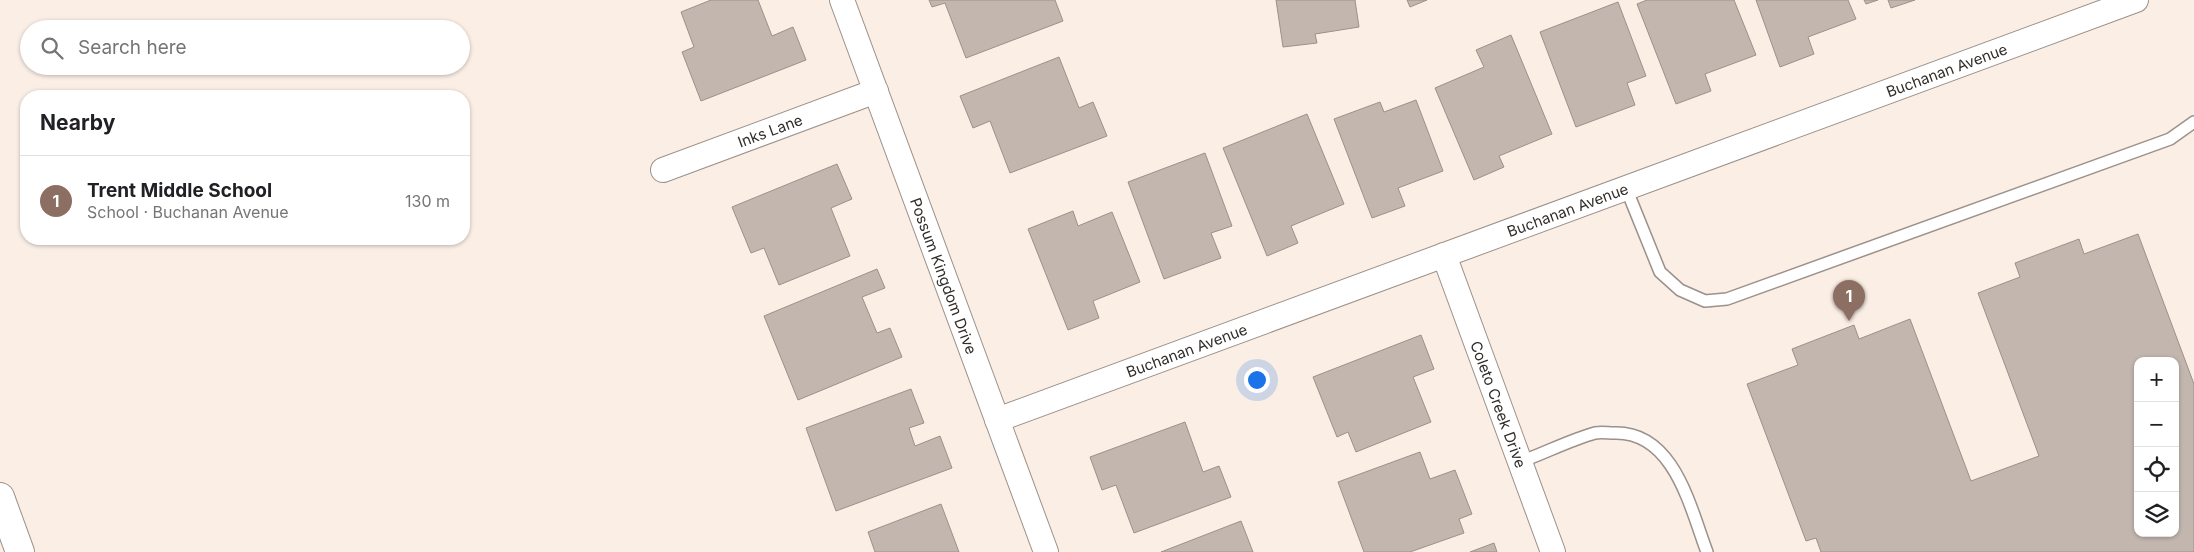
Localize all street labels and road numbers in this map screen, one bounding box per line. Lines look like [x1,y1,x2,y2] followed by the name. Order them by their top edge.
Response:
[1883,39,2010,101] street label: Buchanan Avenue
[735,110,805,151] street label: Inks Lane
[1504,179,1631,241] street label: Buchanan Avenue
[906,195,981,357] street label: Possum Kingdom Drive
[1123,319,1250,381] street label: Buchanan Avenue
[1467,338,1531,470] street label: Coleto Creek Drive

